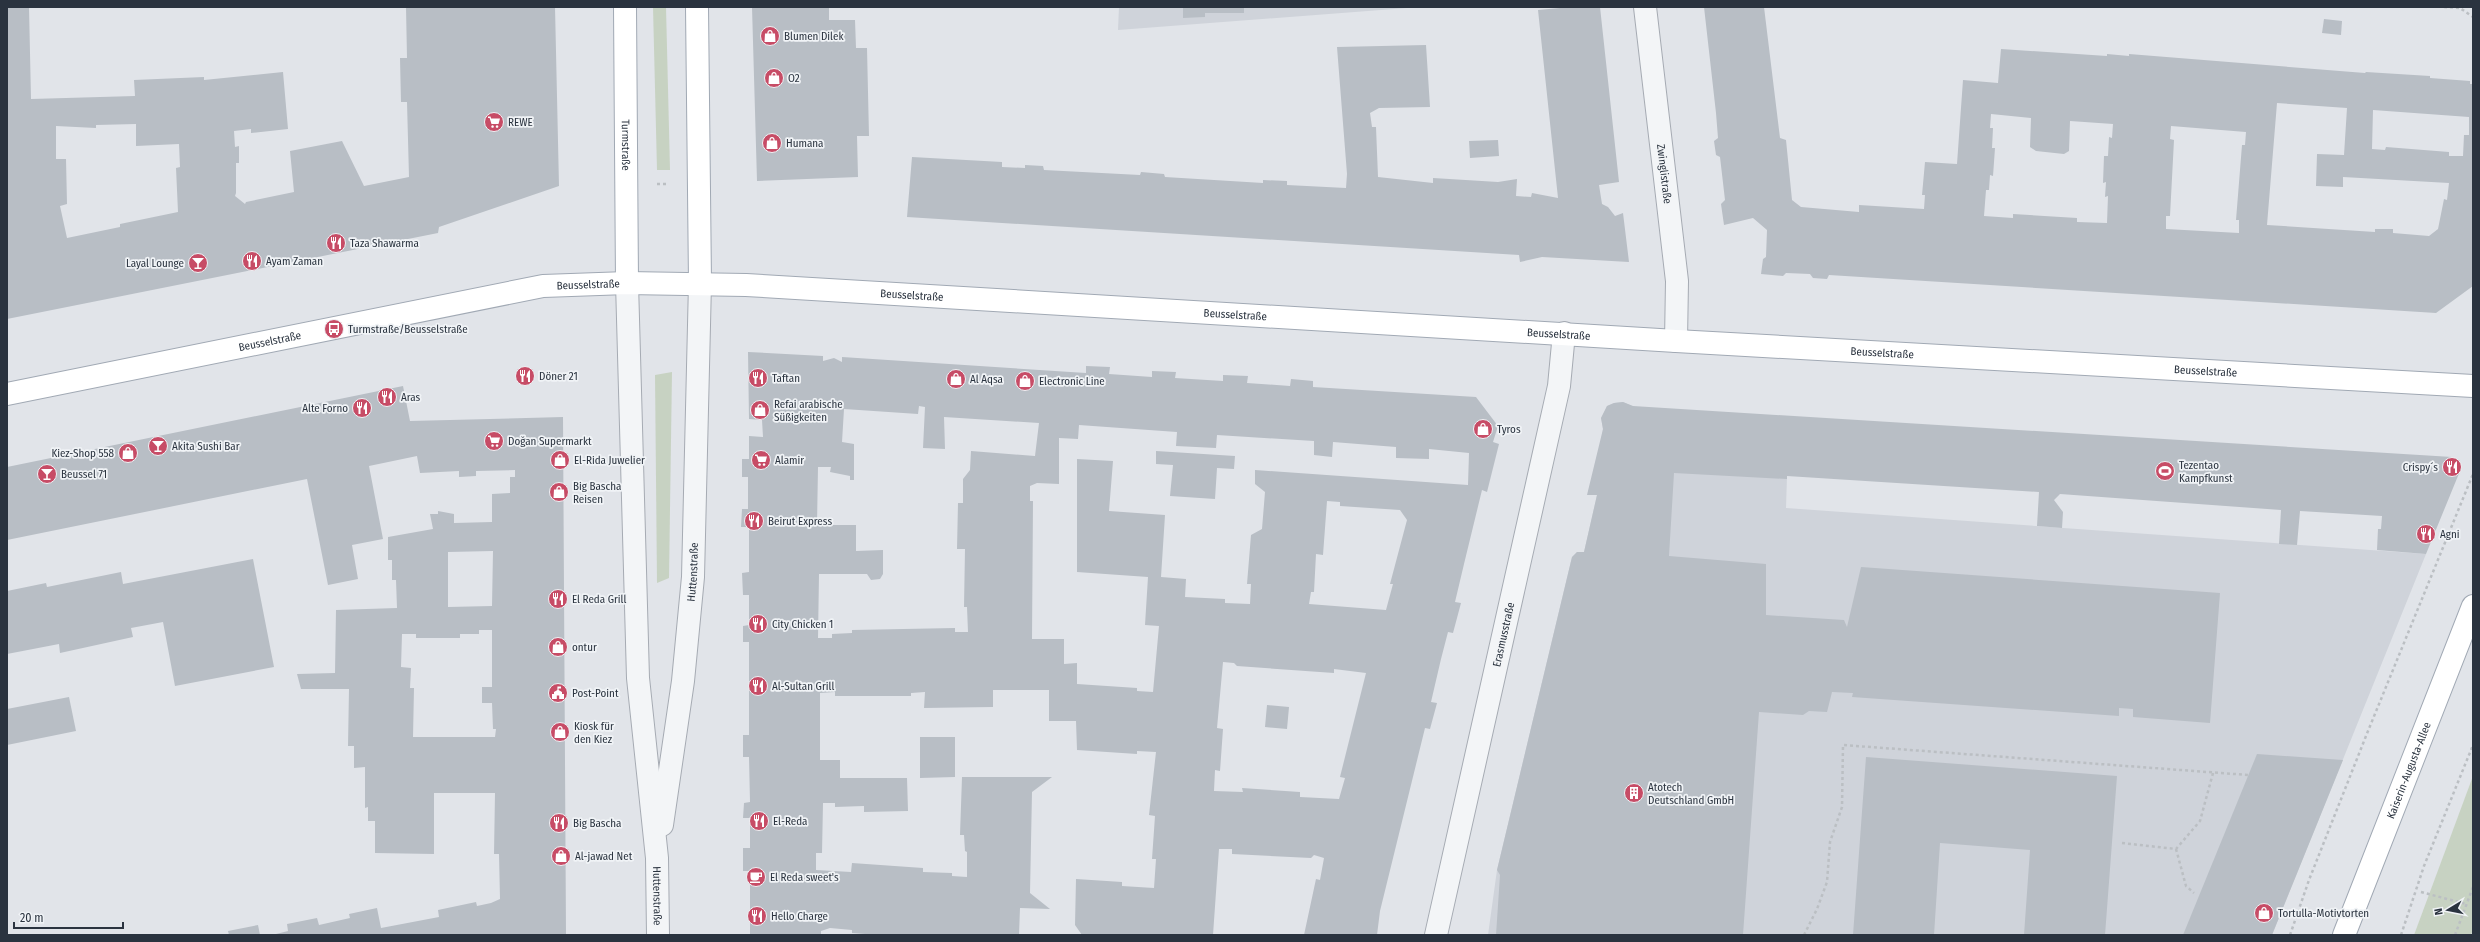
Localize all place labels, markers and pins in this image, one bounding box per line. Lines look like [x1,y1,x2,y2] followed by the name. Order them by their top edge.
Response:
[759,25,781,47] shop icon: Blumen Dilek
[784,30,844,43] place label: Blumen Dilek
[763,67,785,89] shop icon: O2
[788,72,800,85] place label: O2
[483,111,505,133] supermarket icon: REWE
[508,116,533,129] place label: REWE
[761,132,783,154] shop icon: Humana
[786,137,823,150] place label: Humana
[325,232,347,254] restaurant icon: Taza Shawarma
[350,237,419,250] place label: Taza Shawarma
[241,250,263,272] restaurant icon: Ayam Zaman
[187,252,209,274] bar icon: Layal Lounge
[266,255,323,268] place label: Ayam Zaman
[126,257,184,270] place label: Layal Lounge
[323,318,345,340] bus stop icon: Turmstraße/Beusselstraße
[348,323,468,336] place label: Turmstraße/Beusselstraße
[514,365,536,387] restaurant icon: Döner 21
[747,367,769,389] restaurant icon: Taftan
[945,368,967,390] shop icon: Al Aqsa
[539,370,578,383] place label: Döner 21
[1014,370,1036,392] shop icon: Electronic Line
[772,372,800,385] place label: Taftan
[970,373,1003,386] place label: Al Aqsa
[1039,375,1105,388] place label: Electronic Line
[376,386,398,408] restaurant icon: Aras
[401,391,421,404] place label: Aras
[351,397,373,419] restaurant icon: Alte Forno
[774,398,843,424] place label: Refai arabische Süßigkeiten
[749,399,771,421] shop icon: Refai arabische Süßigkeiten
[302,402,348,415] place label: Alte Forno
[1472,418,1494,440] shop icon: Tyros
[1497,423,1521,436] place label: Tyros
[483,430,505,452] supermarket icon: Doğan Supermarkt
[147,435,169,457] bar icon: Akita Sushi Bar
[508,435,592,448] place label: Doğan Supermarkt
[172,440,240,453] place label: Akita Sushi Bar
[117,442,139,464] shop icon: Kiez-Shop 558
[51,447,114,460] place label: Kiez-Shop 558
[549,449,571,471] shop icon: El-Rida Juwelier
[750,449,772,471] supermarket icon: Alamir
[574,454,645,467] place label: El-Rida Juwelier
[775,454,804,467] place label: Alamir
[2441,456,2463,478] restaurant icon: Crispy´s
[2179,459,2233,485] place label: Tezentao Kampfkunst
[2154,460,2176,482] sports icon: Tezentao Kampfkunst
[2403,461,2438,474] place label: Crispy´s
[36,463,58,485] bar icon: Beussel 71
[61,468,107,481] place label: Beussel 71
[573,480,621,506] place label: Big Bascha Reisen
[548,481,570,503] shop icon: Big Bascha Reisen
[743,510,765,532] restaurant icon: Beirut Express
[768,515,832,528] place label: Beirut Express
[2415,523,2437,545] restaurant icon: Agni
[2440,528,2460,541] place label: Agni
[547,588,569,610] restaurant icon: El Reda Grill
[572,593,627,606] place label: El Reda Grill
[747,613,769,635] restaurant icon: City Chicken 1
[772,618,833,631] place label: City Chicken 1
[547,636,569,658] shop icon: ontur
[572,641,597,654] place label: ontur
[747,675,769,697] restaurant icon: Al-Sultan Grill
[772,680,834,693] place label: Al-Sultan Grill
[547,682,569,704] public building icon: Post-Point
[572,687,619,700] place label: Post-Point
[574,720,614,746] place label: Kiosk für den Kiez
[549,721,571,743] shop icon: Kiosk für den Kiez
[1648,781,1734,807] place label: Atotech Deutschland GmbH
[1623,782,1645,804] building icon: Atotech Deutschland GmbH
[748,810,770,832] restaurant icon: El-Reda
[548,812,570,834] restaurant icon: Big Bascha
[773,815,808,828] place label: El-Reda
[573,817,621,830] place label: Big Bascha
[550,845,572,867] shop icon: Al-jawad Net
[575,850,633,863] place label: Al-jawad Net
[745,866,767,888] cafe icon: El Reda sweet's
[770,871,839,884] place label: El Reda sweet's
[2253,902,2275,924] shop icon: Tortulla-Motivtorten
[746,905,768,927] restaurant icon: Hello Charge
[2278,907,2369,920] place label: Tortulla-Motivtorten
[771,910,828,923] place label: Hello Charge

